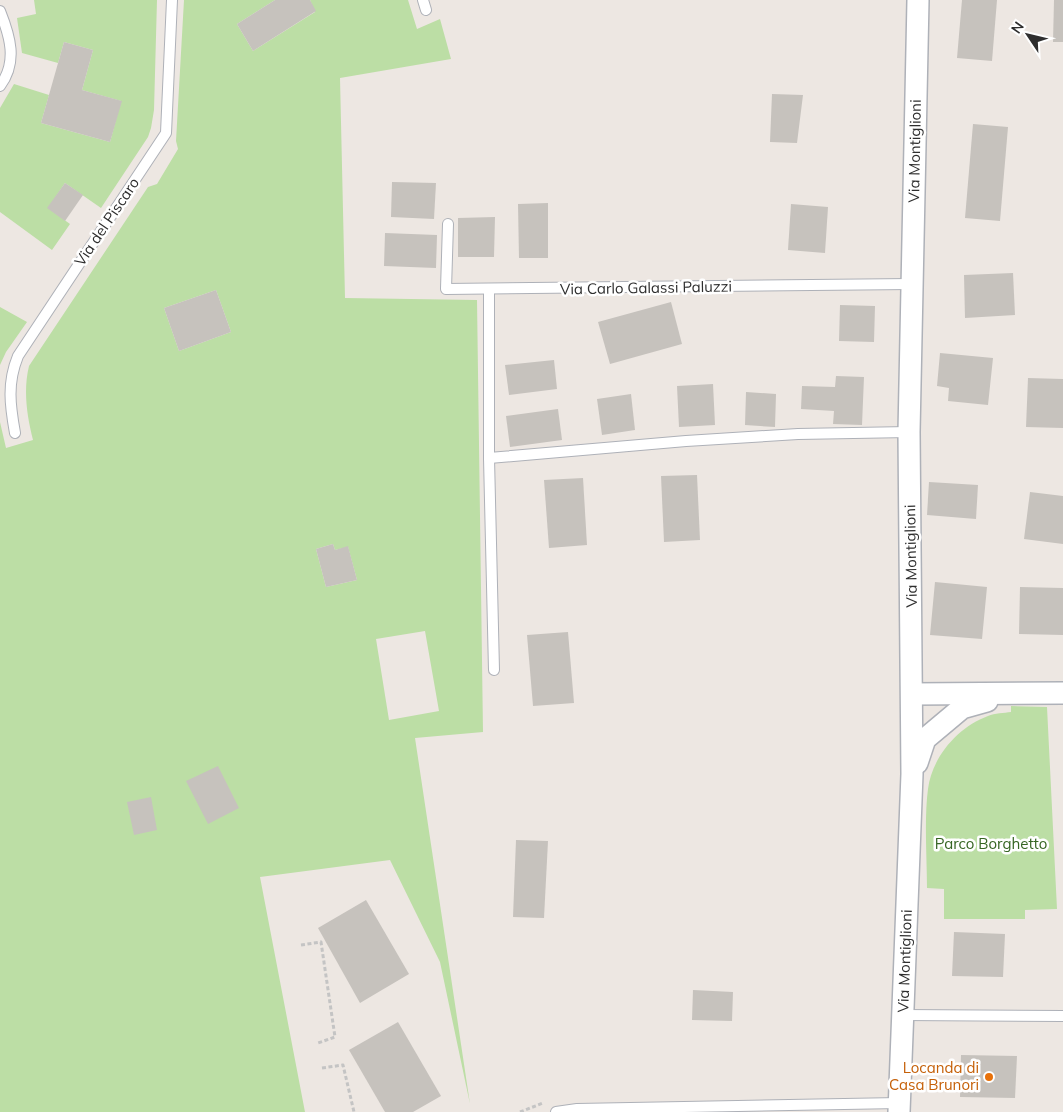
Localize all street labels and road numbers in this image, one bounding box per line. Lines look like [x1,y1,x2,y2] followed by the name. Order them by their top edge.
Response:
[904,99,925,203] street label: Via Montiglioni
[70,174,143,270] street label: Via del Piscaro
[560,276,732,299] street label: Via Carlo Galassi Paluzzi
[900,504,921,608] street label: Via Montiglioni
[893,909,916,1013] street label: Via Montiglioni

